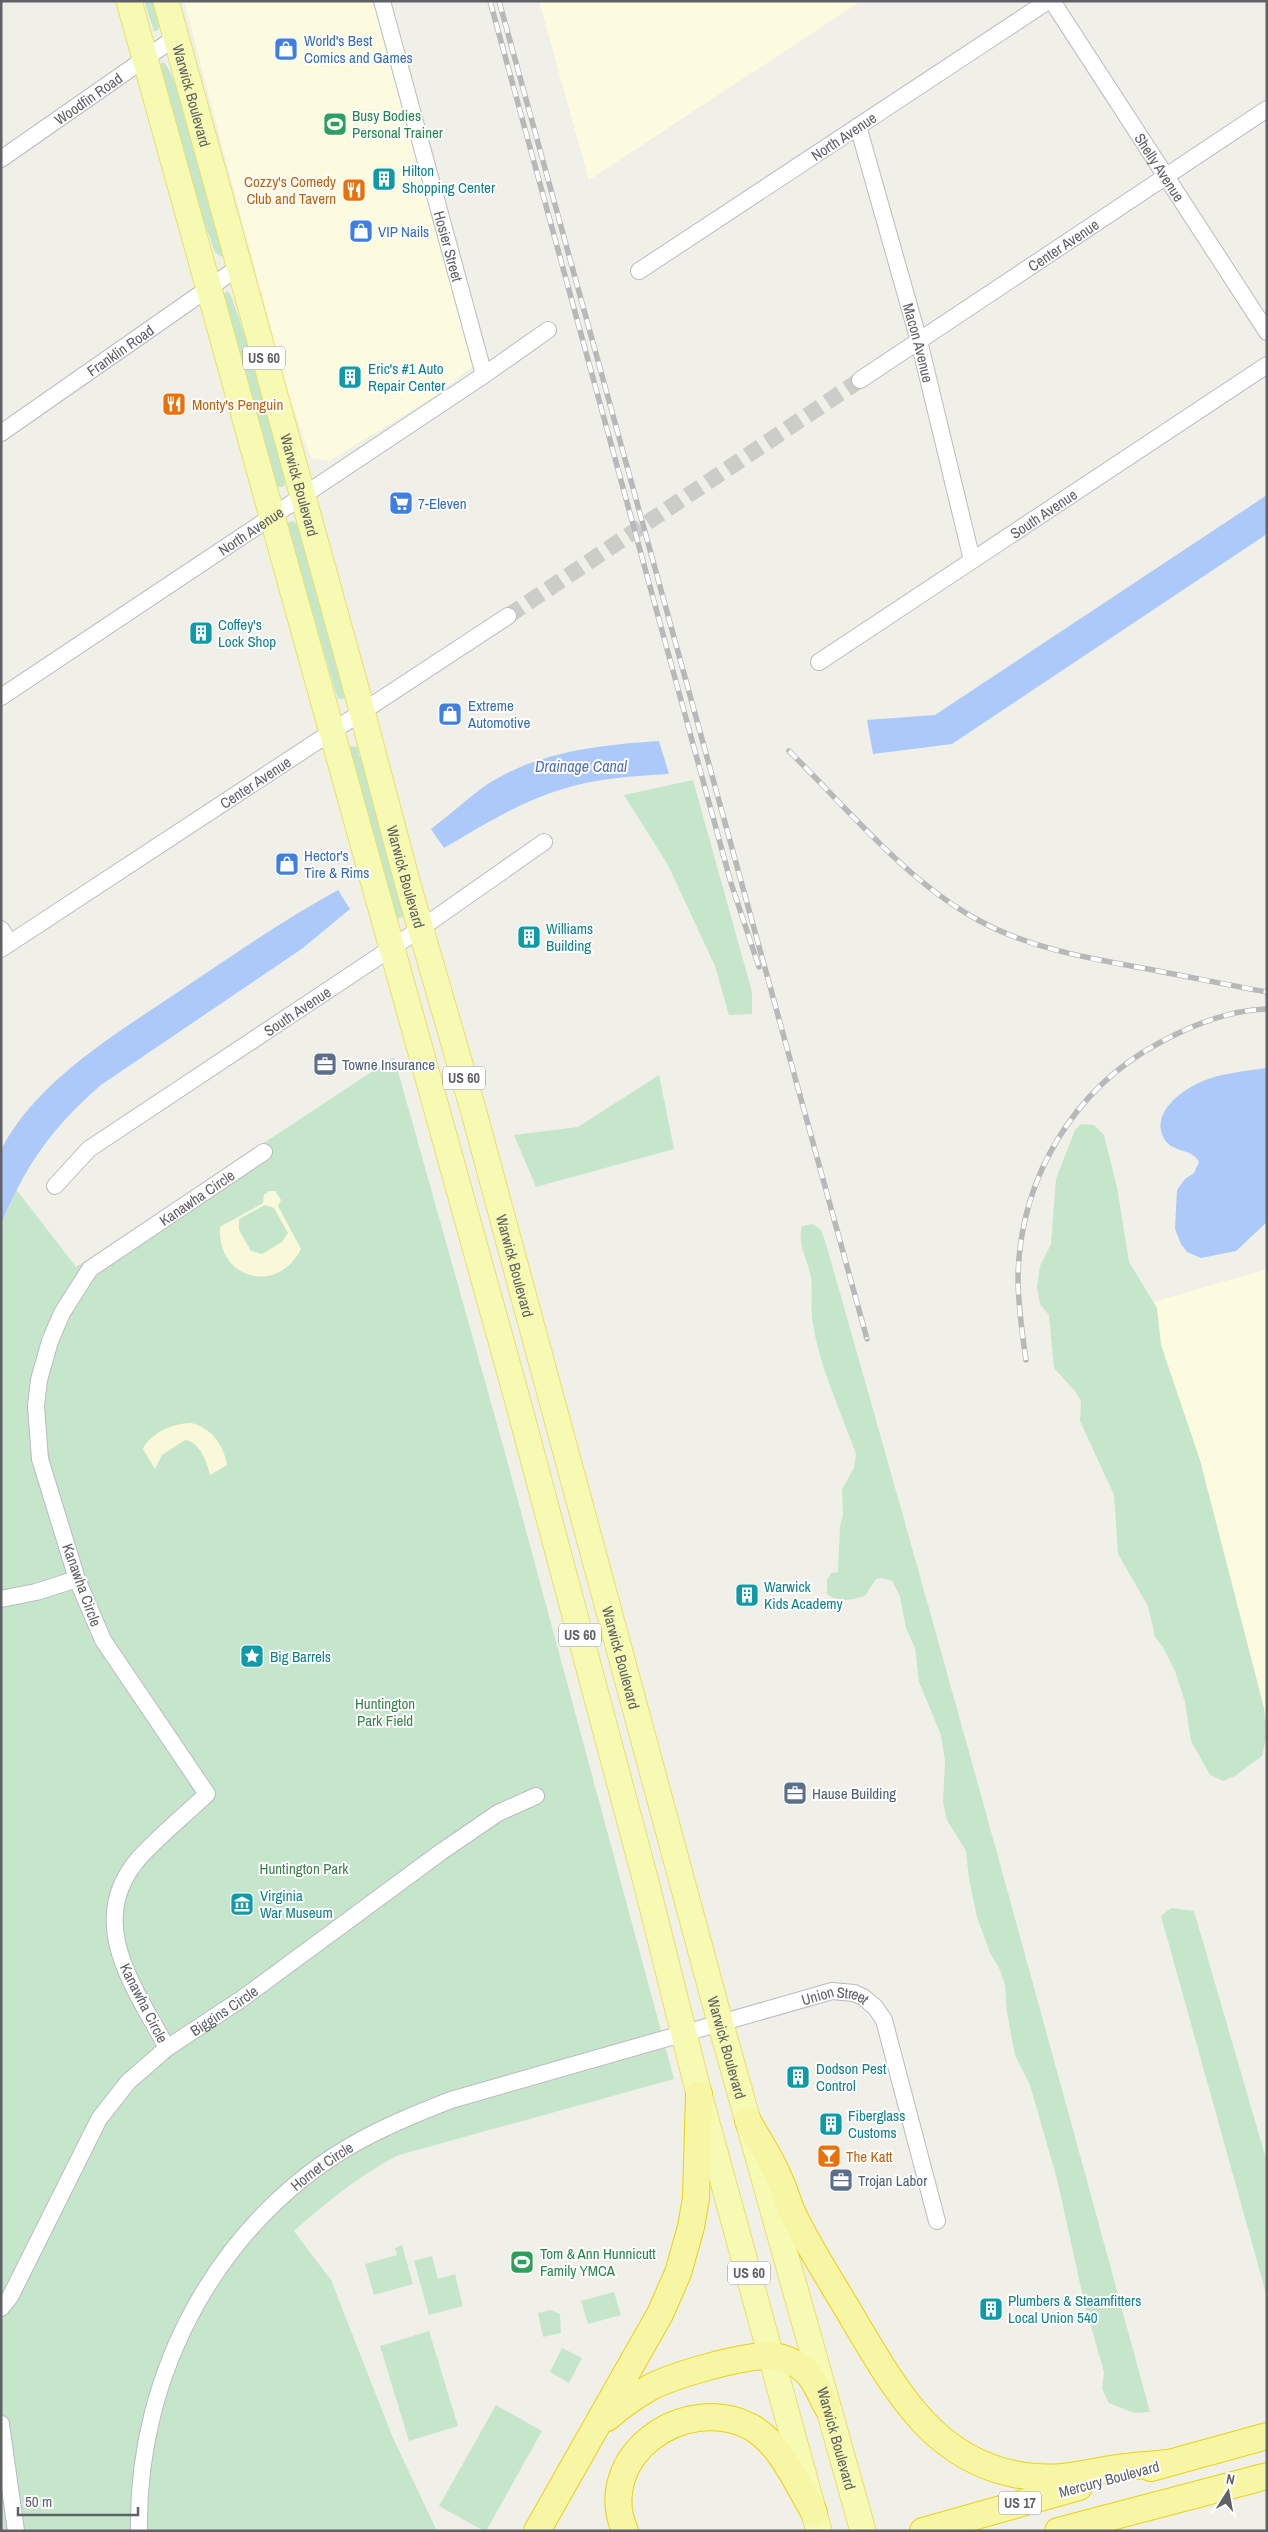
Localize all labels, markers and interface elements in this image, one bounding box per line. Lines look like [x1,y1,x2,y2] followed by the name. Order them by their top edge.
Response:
[304,30,413,68] place label: World's Best Comics and Games
[273,36,299,62] shop icon: World's Best Comics and Games
[168,42,216,149] street label: Warwick Boulevard
[50,67,126,129] street label: Woodfin Road
[352,105,443,143] place label: Busy Bodies Personal Trainer
[807,107,880,165] street label: North Avenue
[322,111,348,137] sports icon: Busy Bodies Personal Trainer
[1130,129,1190,206] street label: Shelly Avenue
[402,160,495,198] place label: Hilton Shopping Center
[371,166,397,192] building icon: Hilton Shopping Center
[244,171,337,209] place label: Cozzy's Comedy Club and Tavern
[341,177,367,203] restaurant icon: Cozzy's Comedy Club and Tavern
[429,208,469,284] street label: Hosier Street
[1023,213,1103,276] street label: Center Avenue
[348,218,374,244] shop icon: VIP Nails
[378,221,429,242] place label: VIP Nails
[898,301,939,385] street label: Macon Avenue
[82,319,158,381] street label: Franklin Road
[243,346,285,369] road number: US 60
[368,358,445,396] place label: Eric's #1 Auto Repair Center
[337,364,363,390] building icon: Eric's #1 Auto Repair Center
[161,391,187,417] restaurant icon: Monty's Penguin
[192,394,283,415] place label: Monty's Penguin
[276,431,324,539] street label: Warwick Boulevard
[1006,483,1081,543] street label: South Avenue
[388,490,414,516] supermarket icon: 7-Eleven
[418,493,467,514] place label: 7-Eleven
[214,501,288,560] street label: North Avenue
[218,614,276,652] place label: Coffey's Lock Shop
[188,620,214,646] building icon: Coffey's Lock Shop
[467,695,530,733] place label: Extreme Automotive
[437,701,463,727] shop icon: Extreme Automotive
[215,751,295,813] street label: Center Avenue
[535,755,628,777] water label: Drainage Canal
[382,823,430,930] street label: Warwick Boulevard
[304,845,369,883] place label: Hector's Tire & Rims
[274,851,300,877] shop icon: Hector's Tire & Rims
[546,918,593,956] place label: Williams Building
[516,924,542,950] building icon: Williams Building
[259,981,335,1041] street label: South Avenue
[312,1051,338,1077] office icon: Towne Insurance
[342,1054,435,1075] place label: Towne Insurance
[443,1066,485,1090] road number: US 60
[155,1164,239,1230] street label: Kanawha Circle
[491,1212,539,1319] street label: Warwick Boulevard
[57,1541,107,1630] street label: Kanawha Circle
[764,1576,843,1614] place label: Warwick Kids Academy
[734,1582,760,1608] building icon: Warwick Kids Academy
[597,1604,645,1711] street label: Warwick Boulevard
[559,1624,601,1646] road number: US 60
[239,1643,265,1669] place icon: Big Barrels
[270,1646,331,1667] place label: Big Barrels
[355,1693,415,1731] park label: Huntington Park Field
[782,1780,808,1806] office icon: Hause Building
[812,1783,896,1804] place label: Hause Building
[260,1858,349,1879] park label: Huntington Park
[260,1885,333,1923] place label: Virginia War Museum
[229,1891,255,1917] museum icon: Virginia War Museum
[115,1960,173,2047] street label: Kanawha Circle
[186,1980,262,2041] street label: Biggins Circle
[799,1981,874,2010] street label: Union Street
[703,1994,752,2101] street label: Warwick Boulevard
[816,2058,887,2096] place label: Dodson Pest Control
[785,2064,811,2090] building icon: Dodson Pest Control
[848,2105,905,2143] place label: Fiberglass Customs
[818,2111,844,2137] building icon: Fiberglass Customs
[286,2136,357,2195] street label: Hornet Circle
[816,2143,842,2169] bar icon: The Katt
[846,2146,893,2167] place label: The Katt
[828,2167,854,2193] office icon: Trojan Labor
[858,2170,927,2191] place label: Trojan Labor
[540,2243,656,2281] place label: Tom & Ann Hunnicutt Family YMCA
[509,2249,535,2275] sports icon: Tom & Ann Hunnicutt Family YMCA
[728,2262,770,2284] road number: US 60
[1008,2290,1141,2328] place label: Plumbers & Steamfitters Local Union 540
[978,2296,1004,2322] building icon: Plumbers & Steamfitters Local Union 540
[813,2385,861,2492] street label: Warwick Boulevard
[1056,2456,1162,2502] street label: Mercury Boulevard
[1203,2467,1253,2517] north arrow
[1225,2470,1236,2489] text: N
[18,2484,138,2516] scale bar
[25,2491,52,2512] text: 50 m
[999,2492,1041,2514] road number: US 17

